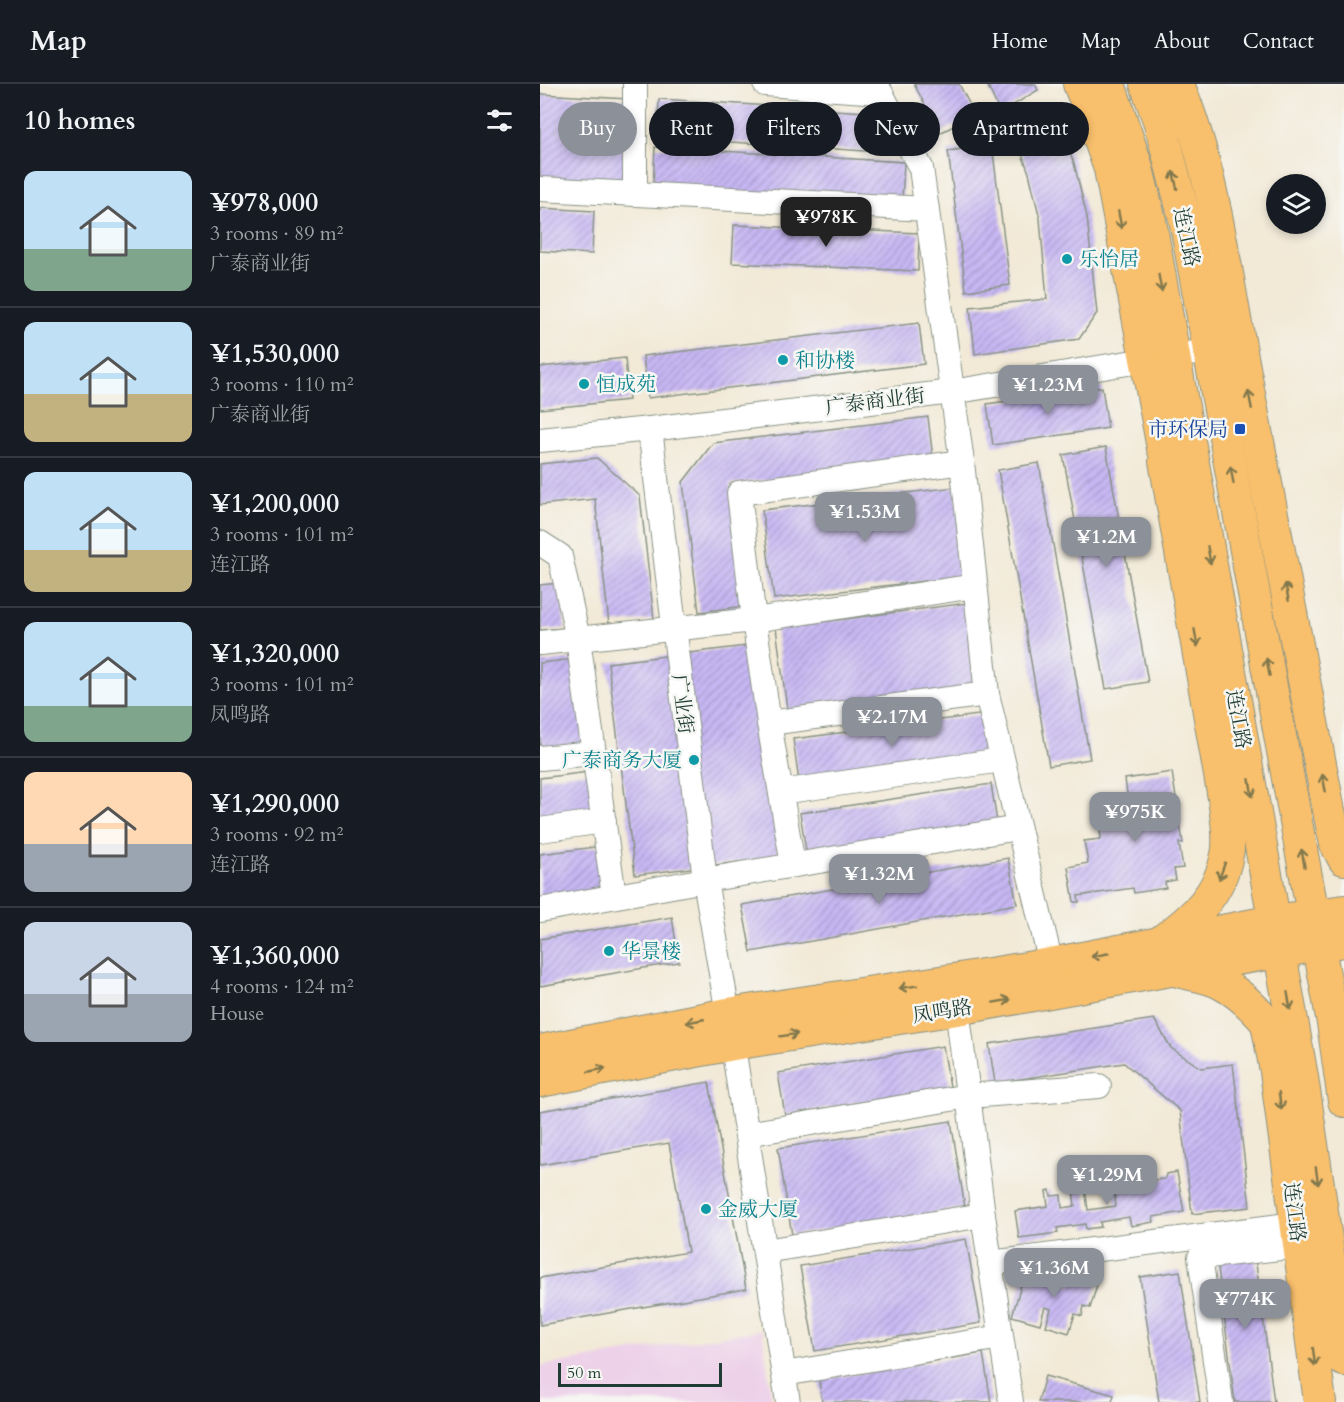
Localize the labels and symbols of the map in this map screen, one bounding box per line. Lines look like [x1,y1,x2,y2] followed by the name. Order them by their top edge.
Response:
[1168,171,1180,190] one-way arrow
[784,197,868,248] pin: ¥978K
[1167,205,1206,269] street label: 连江路
[1115,210,1126,229] one-way arrow
[1079,246,1139,273] place label: 乐怡居
[1060,252,1074,266] marker: 乐怡居
[1155,272,1166,292] one-way arrow
[795,347,855,374] place label: 和协楼
[776,353,790,367] marker: 和协楼
[999,365,1097,416] pin: ¥1.23M
[596,371,656,398] place label: 恒成苑
[577,377,591,391] marker: 恒成苑
[824,382,926,421] street label: 广泰商业街
[1244,391,1255,410] one-way arrow
[1148,416,1228,443] place label: 市环保局
[1233,422,1247,436] marker: 市环保局
[1226,466,1237,485] one-way arrow
[816,492,914,543] pin: ¥1.53M
[1064,517,1148,568] pin: ¥1.2M
[1204,545,1215,564] one-way arrow
[1281,582,1292,602] one-way arrow
[1191,627,1202,647] one-way arrow
[1262,657,1273,677] one-way arrow
[665,673,700,735] street label: 广业街
[1220,687,1257,751] street label: 连江路
[843,697,941,748] pin: ¥2.17M
[562,747,682,774] place label: 广泰商务大厦
[687,753,701,767] marker: 广泰商务大厦
[1318,774,1329,793] one-way arrow
[1246,778,1257,798] one-way arrow
[1093,792,1177,843] pin: ¥975K
[1297,849,1308,869] one-way arrow
[830,854,928,905] pin: ¥1.32M
[1215,861,1226,880] one-way arrow
[621,938,681,965] place label: 华景楼
[602,944,616,958] marker: 华景楼
[1091,949,1110,960] one-way arrow
[898,982,918,993] one-way arrow
[1284,991,1295,1010] one-way arrow
[910,993,974,1030] street label: 凤鸣路
[992,995,1012,1006] one-way arrow
[685,1016,705,1027] one-way arrow
[779,1030,799,1041] one-way arrow
[587,1064,607,1075] one-way arrow
[1275,1091,1286,1111] one-way arrow
[1058,1155,1156,1206] pin: ¥1.29M
[1311,1166,1322,1185] one-way arrow
[1277,1181,1312,1243] street label: 连江路
[718,1196,798,1223] place label: 金威大厦
[699,1202,713,1216] marker: 金威大厦
[1005,1248,1103,1299] pin: ¥1.36M
[1203,1279,1287,1330] pin: ¥774K
[1308,1347,1319,1367] one-way arrow
[558,1360,722,1388] scale bar

